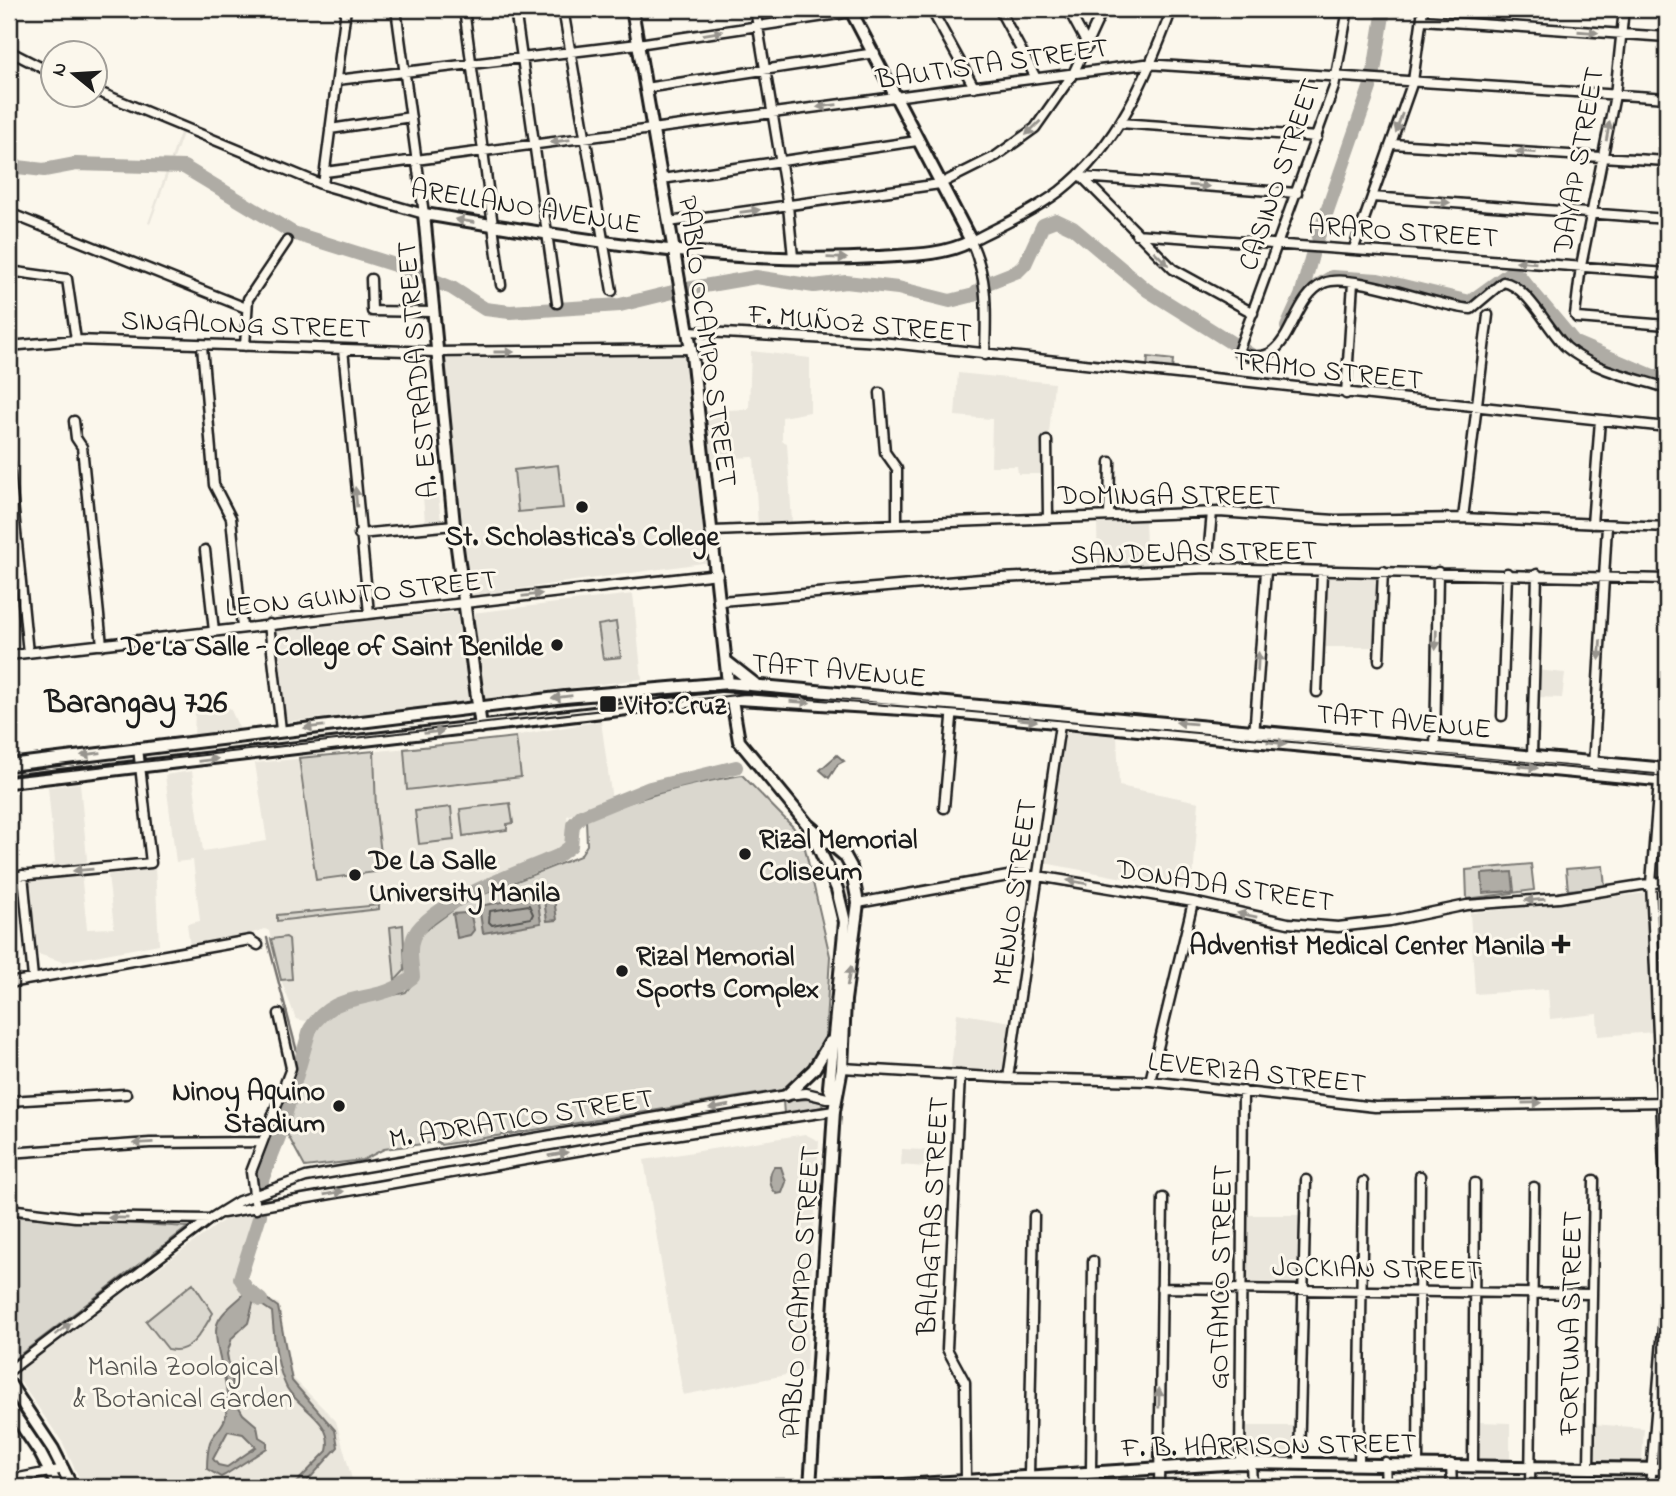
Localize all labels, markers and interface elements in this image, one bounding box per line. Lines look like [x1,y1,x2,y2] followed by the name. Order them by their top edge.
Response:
[1577,26,1599,37] one-way arrow
[702,27,724,38] one-way arrow
[873,29,1111,102] street label: BAUTISTA STREET
[38,38,108,108] north arrow
[45,59,75,80] text: N
[1544,64,1617,258] street label: DAYAP STREET
[1229,73,1333,277] street label: CASINO STREET
[816,101,838,112] one-way arrow
[1393,113,1404,134] one-way arrow
[1025,120,1042,136] one-way arrow
[1603,120,1614,142] one-way arrow
[549,136,571,147] one-way arrow
[1515,146,1537,157] one-way arrow
[407,170,644,247] street label: ARELLANO AVENUE
[1188,180,1210,191] one-way arrow
[665,193,746,490] street label: PABLO OCAMPO STREET
[1430,197,1452,208] one-way arrow
[739,206,761,217] one-way arrow
[1306,206,1499,261] street label: ARARO STREET
[454,215,476,226] one-way arrow
[388,239,451,500] street label: A. ESTRADA STREET
[1152,250,1169,266] one-way arrow
[826,253,848,264] one-way arrow
[1515,256,1537,267] one-way arrow
[745,295,973,356] street label: F. MUÑOZ STREET
[120,302,372,351] street label: SINGALONG STREET
[1231,342,1425,403] street label: TRAMO STREET
[493,346,515,358] one-way arrow
[1057,477,1280,518] street label: DOMINGA STREET
[350,485,361,507] one-way arrow
[574,499,590,515] marker: St. Scholastica's College
[445,518,720,560] place label: St. Scholastica's College
[1070,532,1318,577] street label: SANDEJAS STREET
[223,561,499,630] street label: LEON GUINTO STREET
[521,590,543,601] one-way arrow
[120,628,544,670] place label: De La Salle - College of Saint Benilde
[1430,630,1441,652] one-way arrow
[549,637,565,653] marker: De La Salle - College of Saint Benilde
[1594,639,1605,661] one-way arrow
[750,644,928,701] street label: TAFT AVENUE
[1252,650,1263,672] one-way arrow
[43,681,227,729] district label: Barangay 726
[623,687,728,728] place label: Vito Cruz
[551,692,573,703] one-way arrow
[598,694,618,714] marker: Vito Cruz
[1315,695,1493,752] street label: TAFT AVENUE
[789,697,811,708] one-way arrow
[1016,714,1038,725] one-way arrow
[1175,717,1197,728] one-way arrow
[302,721,324,732] one-way arrow
[423,727,445,738] one-way arrow
[1267,738,1289,749] one-way arrow
[80,749,102,760] one-way arrow
[197,755,219,766] one-way arrow
[1517,761,1539,772] one-way arrow
[983,796,1050,988] street label: MENLO STREET
[759,821,918,894] place label: Rizal Memorial Coliseum
[367,842,560,915] place label: De La Salle University Manila
[737,846,753,862] marker: Rizal Memorial Coliseum
[1112,850,1336,925] street label: DONADA STREET
[72,864,94,875] one-way arrow
[347,867,363,883] marker: De La Salle University Manila
[1066,876,1088,887] one-way arrow
[1524,895,1546,906] one-way arrow
[1236,909,1258,920] one-way arrow
[1189,927,1545,968] place label: Adventist Medical Center Manila
[1551,934,1571,954] marker: Adventist Medical Center Manila
[636,938,819,1011] place label: Rizal Memorial Sports Complex
[614,963,630,979] marker: Rizal Memorial Sports Complex
[844,965,855,987] one-way arrow
[1146,1043,1368,1106] street label: LEVERIZA STREET
[172,1073,325,1146] place label: Ninoy Aquino Stadium
[386,1079,657,1162] street label: M. ADRIATICO STREET
[908,1096,961,1338] street label: BALAGTAS STREET
[1522,1097,1544,1109] one-way arrow
[331,1098,347,1114] marker: Ninoy Aquino Stadium
[708,1102,730,1113] one-way arrow
[131,1138,153,1149] one-way arrow
[772,1144,833,1440] street label: PABLO OCAMPO STREET
[547,1148,569,1159] one-way arrow
[1200,1164,1245,1390] street label: GOTAMCO STREET
[323,1188,345,1199] one-way arrow
[1550,1210,1595,1437] street label: FORTUNA STREET
[106,1212,128,1224] one-way arrow
[1271,1248,1482,1293] street label: JOCKIAN STREET
[54,1323,72,1337] one-way arrow
[73,1348,293,1421] park label: Manila Zoological & Botanical Garden
[1153,1387,1165,1409] one-way arrow
[1120,1424,1417,1471] street label: F. B. HARRISON STREET

